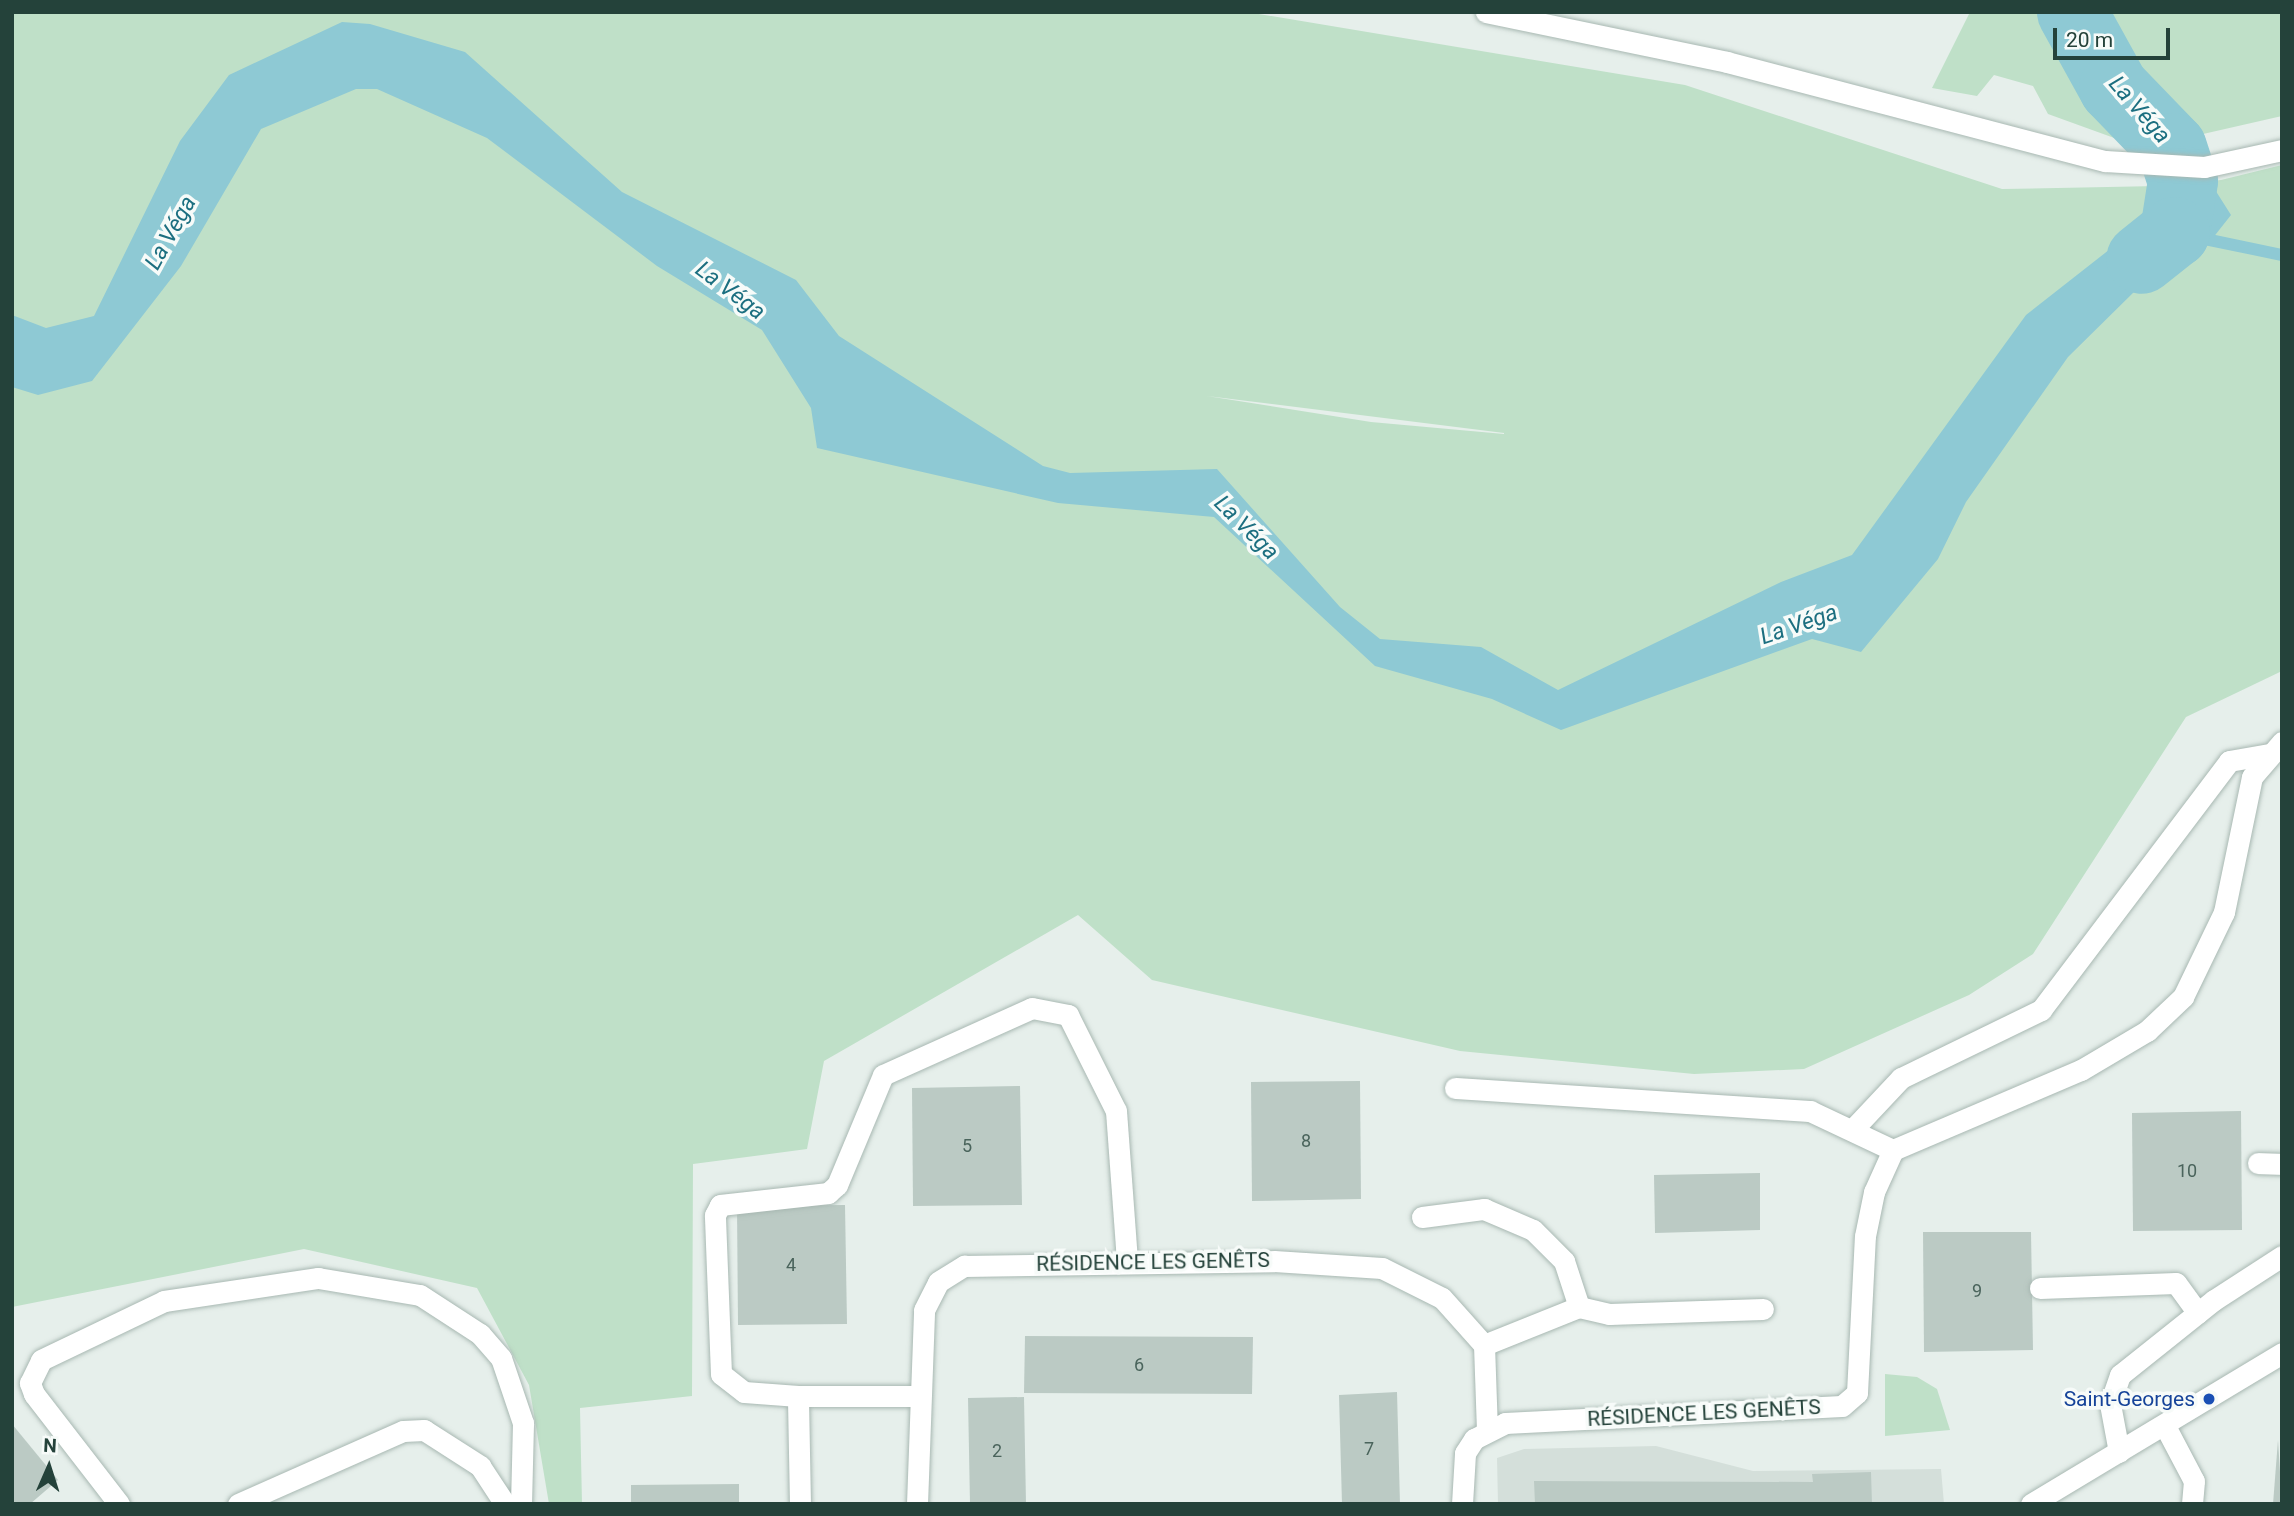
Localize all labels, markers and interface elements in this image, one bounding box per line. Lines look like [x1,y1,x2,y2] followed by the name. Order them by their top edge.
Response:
[2056,14,2173,58] scale bar
[2066,28,2113,52] text: 20 m
[2102,71,2176,149] water label: La Véga
[140,191,202,275] water label: La Véga
[690,256,770,326] water label: La Véga
[1208,490,1284,566] water label: La Véga
[1757,599,1841,651] water label: La Véga
[1301,1130,1311,1152] house number: 8
[962,1135,972,1157] house number: 5
[2177,1160,2197,1182] house number: 10
[1036,1247,1270,1277] street label: RÉSIDENCE LES GENÊTS
[786,1254,796,1276] house number: 4
[1972,1280,1982,1302] house number: 9
[1134,1354,1144,1376] house number: 6
[2064,1386,2195,1412] place label: Saint-Georges
[2201,1391,2217,1407] marker: Saint-Georges
[1587,1394,1821,1432] street label: RÉSIDENCE LES GENÊTS
[14,1432,84,1502] north arrow
[43,1434,57,1457] text: N
[1364,1438,1374,1460] house number: 7
[992,1440,1002,1462] house number: 2

